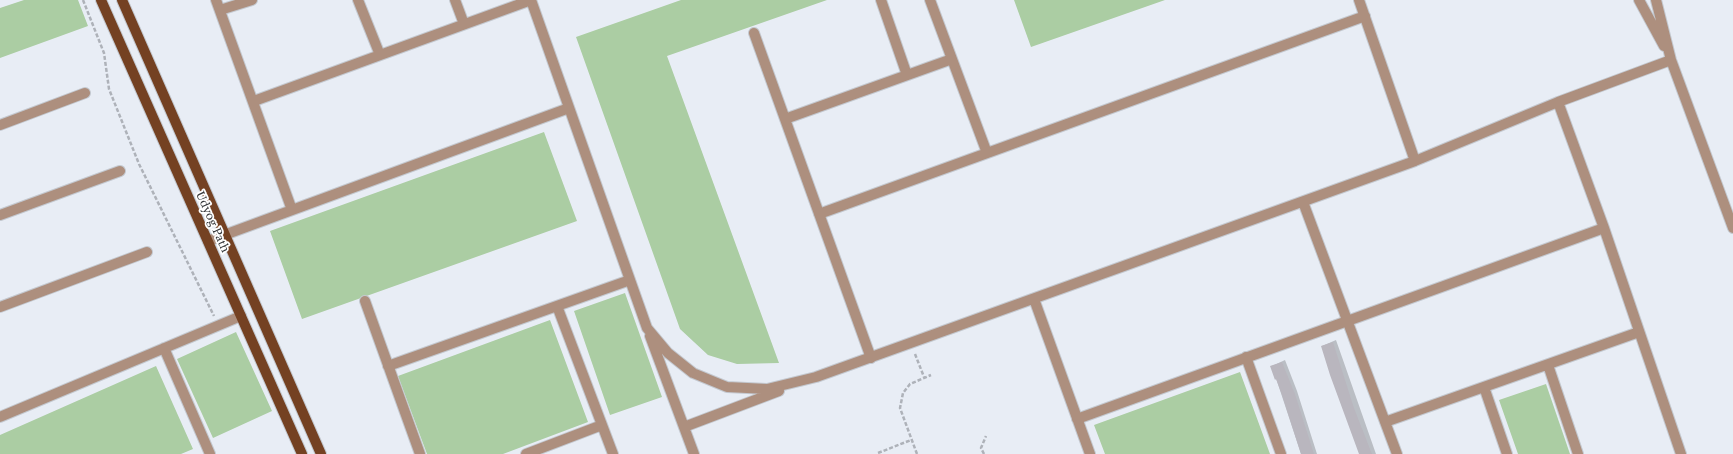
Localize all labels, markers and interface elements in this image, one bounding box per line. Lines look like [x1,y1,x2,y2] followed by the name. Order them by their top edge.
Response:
[193,189,231,255] street label: Udyog Path

